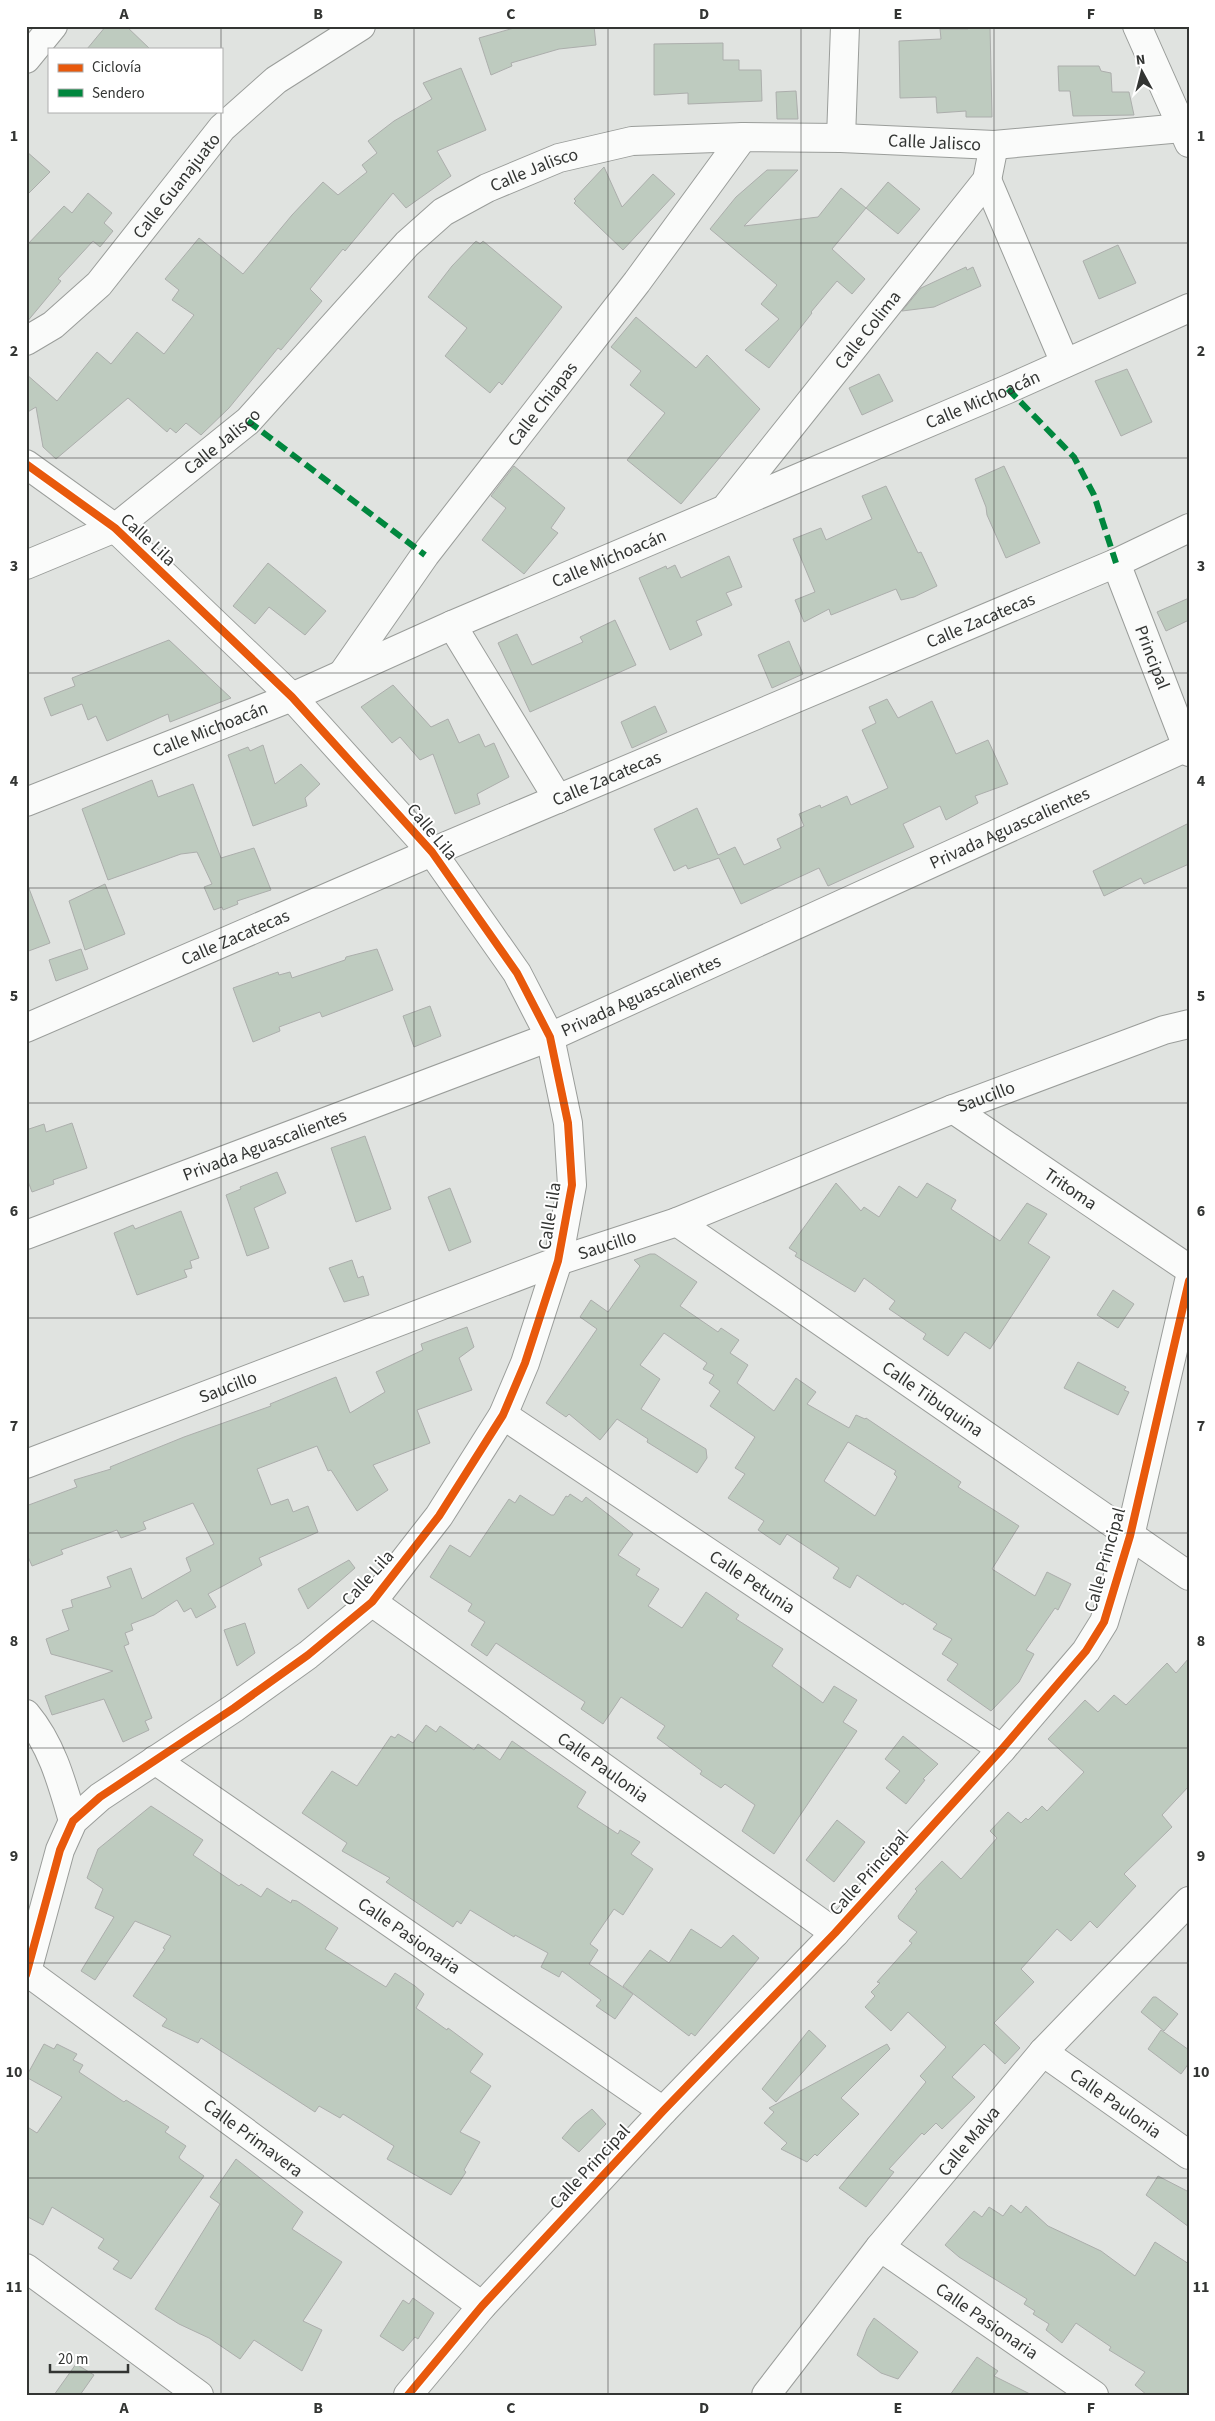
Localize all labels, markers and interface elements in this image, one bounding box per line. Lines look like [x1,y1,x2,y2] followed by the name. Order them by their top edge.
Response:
[118,3,129,25] text: A
[313,3,323,25] text: B
[506,3,516,25] text: C
[699,3,709,25] text: D
[894,3,902,25] text: E
[1087,3,1095,25] text: F
[48,48,222,112] legend
[1118,48,1168,98] north arrow
[1135,50,1146,71] text: N
[92,57,141,78] text: Ciclovía
[92,83,145,104] text: Sendero
[10,125,18,147] text: 1
[1197,125,1205,147] text: 1
[127,128,226,244] street label: Calle Guanajuato
[888,128,982,157] street label: Calle Jalisco
[486,141,581,198] street label: Calle Jalisco
[828,285,907,374] street label: Calle Colima
[10,340,18,362] text: 2
[1197,340,1205,362] text: 2
[501,356,583,451] street label: Calle Chiapas
[922,364,1044,435] street label: Calle Michoacán
[178,403,266,481] street label: Calle Jalisco
[115,508,181,572] street label: Calle Lila
[548,523,670,594] street label: Calle Michoacán
[10,555,18,577] text: 3
[1197,555,1205,577] text: 3
[922,586,1039,654] street label: Calle Zacatecas
[1129,622,1176,693] street label: Principal
[149,695,272,763] street label: Calle Michoacán
[548,744,665,812] street label: Calle Zacatecas
[10,770,19,792] text: 4
[1197,770,1206,792] text: 4
[925,781,1093,875] street label: Privada Aguascalientes
[401,798,463,866] street label: Calle Lila
[177,903,293,972] street label: Calle Zacatecas
[557,948,725,1043] street label: Privada Aguascalientes
[10,985,18,1007] text: 5
[1197,985,1205,1007] text: 5
[953,1074,1018,1119] street label: Saucillo
[179,1103,350,1187] street label: Privada Aguascalientes
[1039,1162,1102,1216] street label: Tritoma
[532,1181,568,1251] street label: Calle Lila
[10,1200,18,1222] text: 6
[1197,1200,1205,1222] text: 6
[575,1224,639,1266] street label: Saucillo
[877,1355,988,1443] street label: Calle Tibuquina
[195,1365,260,1409] street label: Saucillo
[10,1415,18,1437] text: 7
[1197,1415,1205,1437] text: 7
[1078,1505,1132,1615] street label: Calle Principal
[336,1544,400,1612] street label: Calle Lila
[704,1544,800,1620] street label: Calle Petunia
[10,1630,18,1652] text: 8
[1197,1630,1205,1652] text: 8
[552,1726,654,1808] street label: Calle Paulonia
[824,1825,914,1921] street label: Calle Principal
[10,1845,18,1867] text: 9
[1197,1845,1205,1867] text: 9
[353,1891,466,1980] street label: Calle Pasionaria
[6,2061,22,2083] text: 10
[1193,2061,1209,2083] text: 10
[1065,2062,1167,2144] street label: Calle Paulonia
[198,2093,308,2183] street label: Calle Primavera
[932,2100,1005,2182] street label: Calle Malva
[544,2119,636,2215] street label: Calle Principal
[6,2276,22,2298] text: 11
[1193,2276,1209,2298] text: 11
[930,2277,1043,2365] street label: Calle Pasionaria
[50,2341,128,2373] scale bar
[58,2349,88,2370] text: 20 m
[118,2397,129,2419] text: A
[313,2397,323,2419] text: B
[506,2397,516,2419] text: C
[699,2397,709,2419] text: D
[894,2397,902,2419] text: E
[1087,2397,1095,2419] text: F

